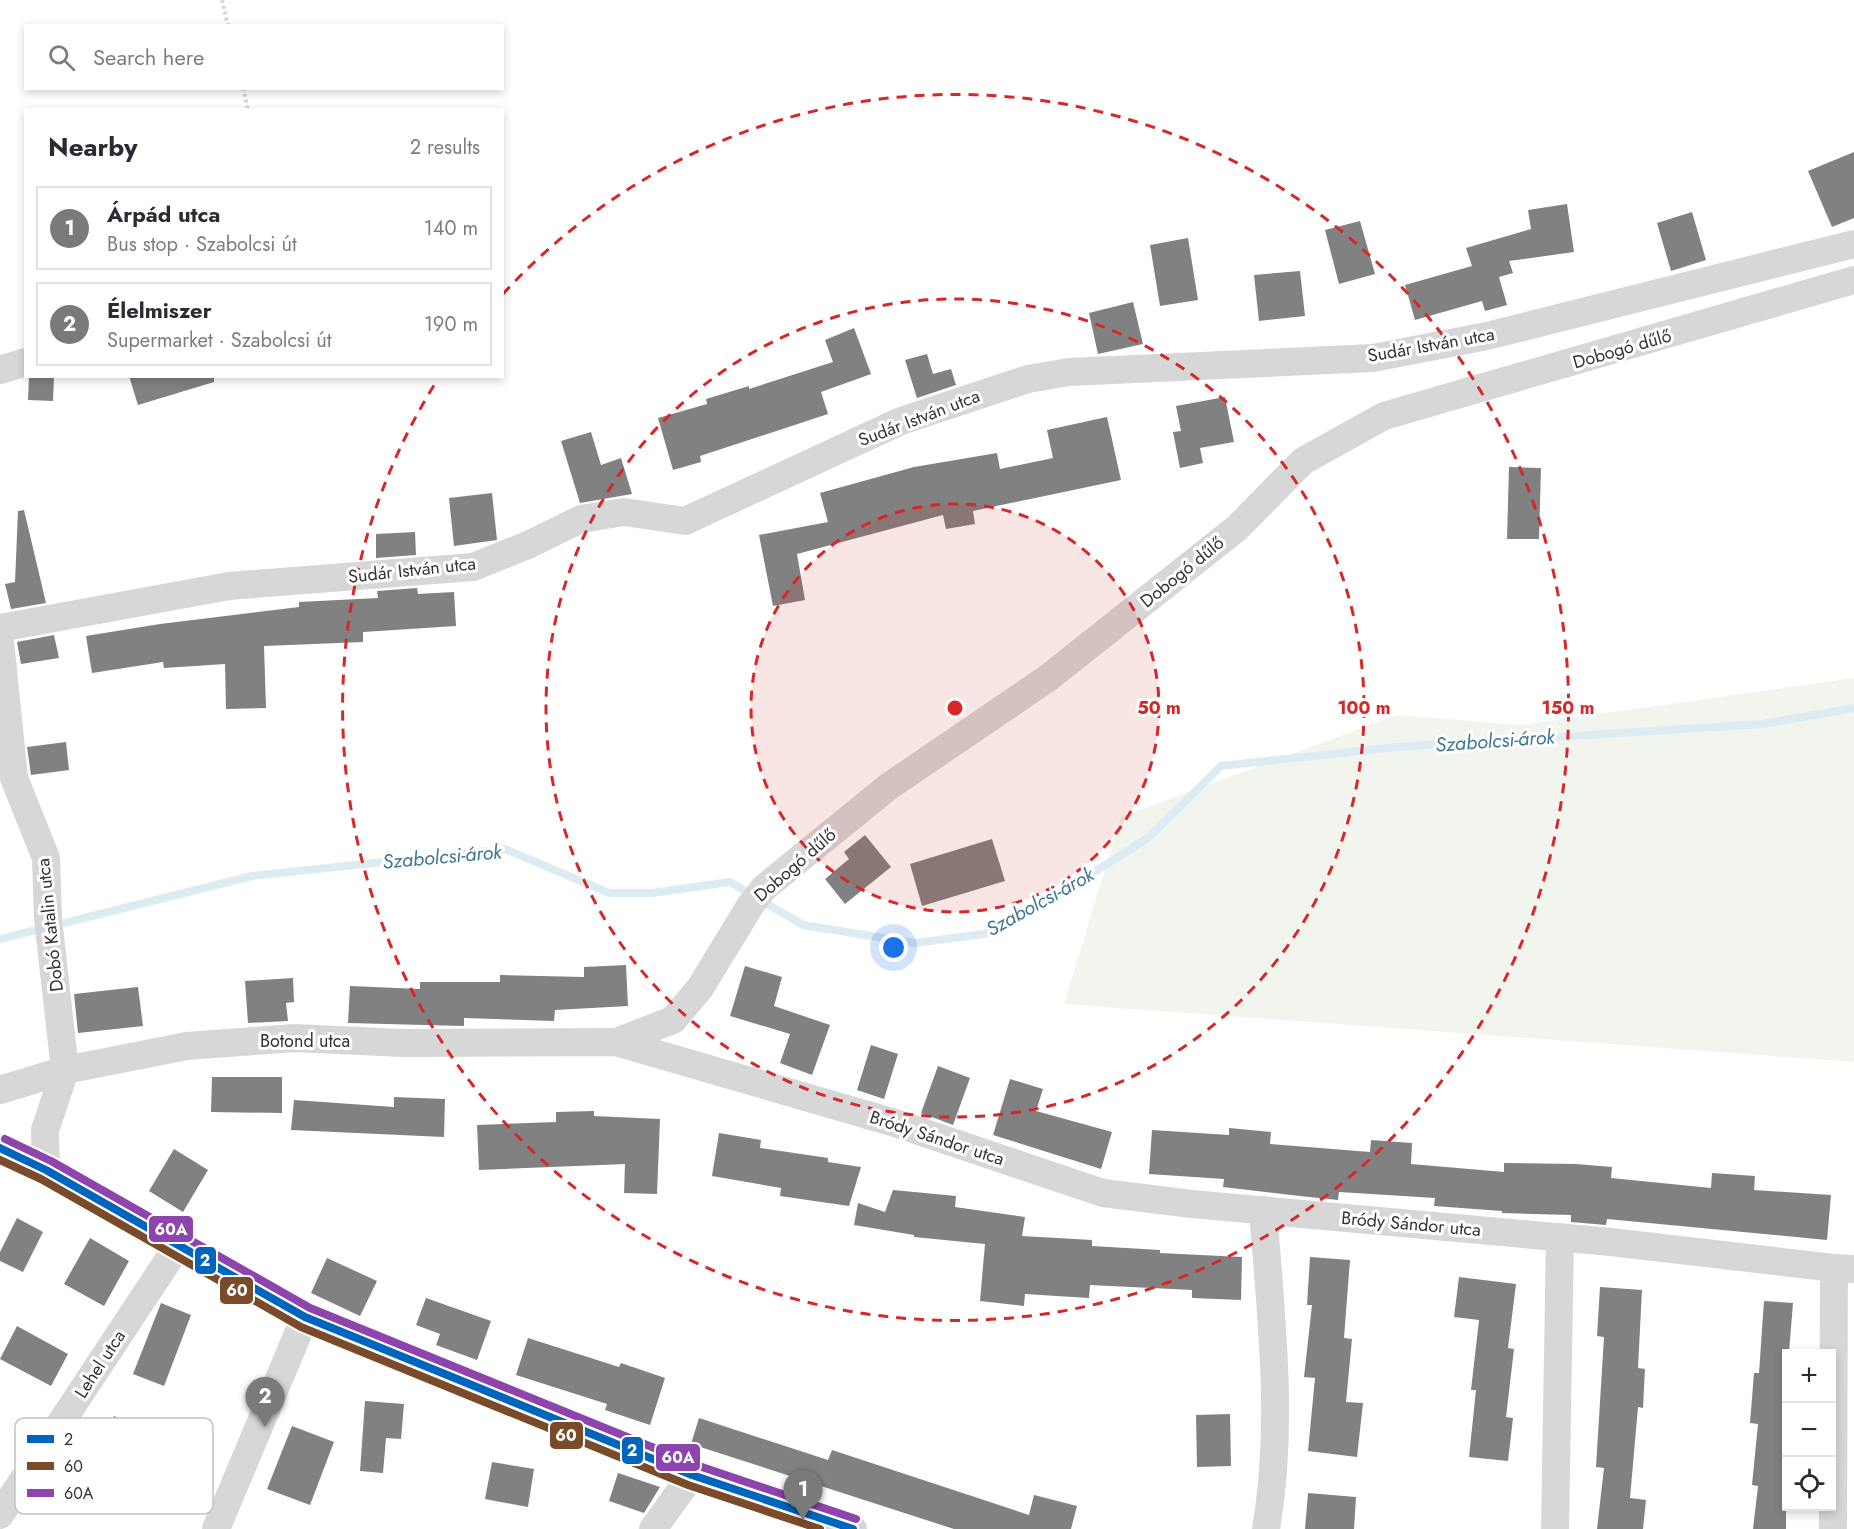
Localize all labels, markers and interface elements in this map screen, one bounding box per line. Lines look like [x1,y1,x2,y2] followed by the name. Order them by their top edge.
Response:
[24,24,504,90] search box
[45,41,78,74] icon: search
[93,41,204,73] text: Search here
[48,128,137,166] text: Nearby
[410,133,480,162] text: 2 results
[107,198,220,230] text: Árpád utca
[64,214,75,243] text: 1
[424,214,478,243] text: 140 m
[107,230,297,259] text: Bus stop · Szabolcsi út
[107,294,212,326] text: Élelmiszer
[63,310,76,339] text: 2
[424,310,478,339] text: 190 m
[1366,321,1496,369] street label: Sudár István utca
[1570,322,1674,375] street label: Dobogó dűlő
[107,326,332,355] text: Supermarket · Szabolcsi út
[854,383,984,453] street label: Sudár István utca
[1134,530,1230,614] street label: Dobogó dűlő
[347,550,477,590] street label: Sudár István utca
[1137,695,1181,721] text: 50 m
[1337,695,1391,721] text: 100 m
[1542,695,1594,721] text: 150 m
[945,698,965,718] centre of rings
[1434,722,1557,760] water label: Szabolcsi-árok
[748,822,842,908] street label: Dobogó dűlő
[381,837,504,877] water label: Szabolcsi-árok
[30,857,70,993] street label: Dobó Katalin utca
[981,860,1101,944] water label: Szabolcsi-árok
[879,933,908,962] your location
[260,1028,350,1054] street label: Botond utca
[866,1104,1008,1172] street label: Bródy Sándor utca
[1340,1205,1482,1243] street label: Bródy Sándor utca
[148,1215,194,1243] line badge: 60A
[154,1218,188,1241] text: 60A
[194,1246,217,1275] line badge: 2
[200,1249,210,1272] text: 2
[219,1276,254,1305] line badge: 60
[226,1279,248,1302] text: 60
[68,1325,132,1403] street label: Lehel utca
[1782,1349,1836,1511] map controls
[1782,1349,1836,1403] button: +
[246,1378,284,1427] pin: 2
[1782,1403,1836,1457] button: −
[15,1418,213,1514] legend
[549,1421,584,1450] line badge: 60
[555,1424,577,1447] text: 60
[64,1428,73,1451] text: 2
[621,1436,644,1465] line badge: 2
[627,1439,637,1462] text: 2
[655,1443,701,1472] line badge: 60A
[661,1446,695,1469] text: 60A
[64,1455,83,1478] text: 60
[1782,1457,1836,1511] button: locate
[784,1470,822,1520] pin: 1
[64,1482,94,1505] text: 60A

